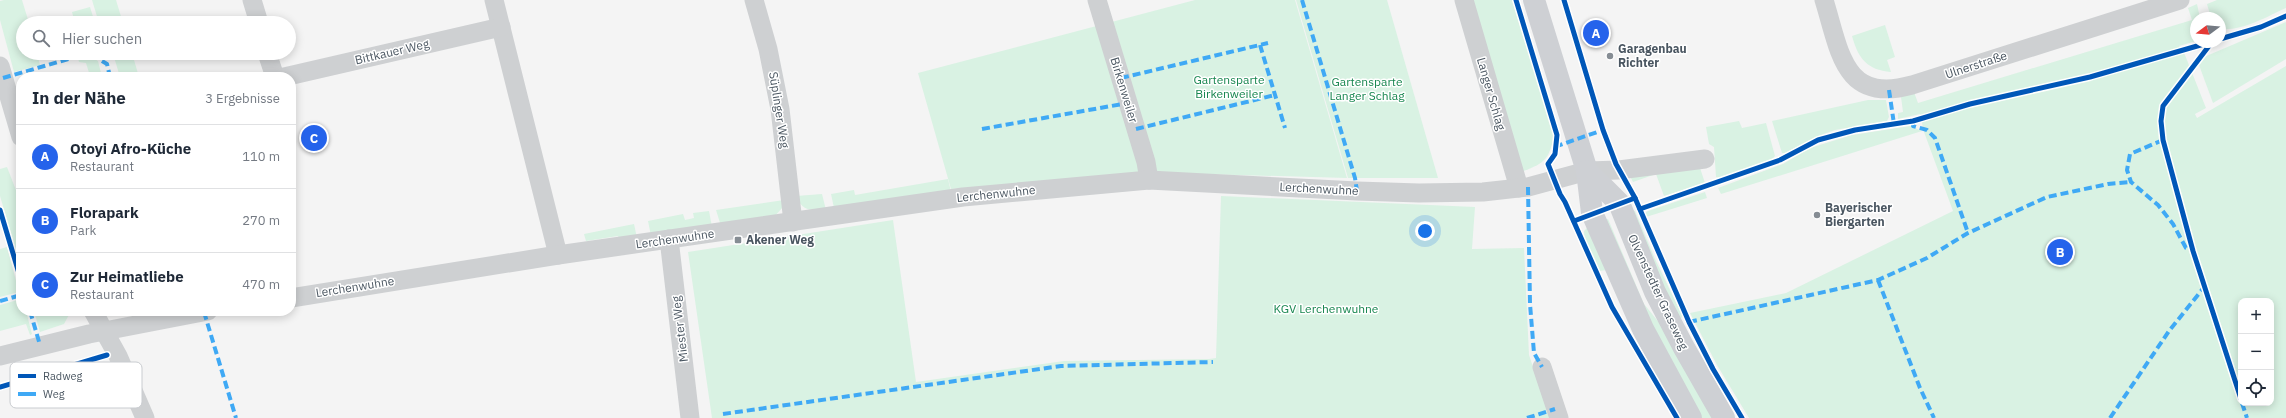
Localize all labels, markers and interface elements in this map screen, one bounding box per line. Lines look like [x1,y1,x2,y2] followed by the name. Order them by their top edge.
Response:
[2190,12,2226,48] north arrow
[16,16,296,60] search box
[1583,18,1609,48] pin: A
[30,27,52,49] icon: search
[62,29,142,48] text: Hier suchen
[353,36,431,67] street label: Bittkauer Weg
[1618,41,1687,70] place label: Garagenbau Richter
[1943,47,2009,82] street label: Ulnerstraße
[1605,51,1615,61] marker: Garagenbau Richter
[1107,55,1142,125] street label: Birkenweiler
[1474,56,1509,133] street label: Langer Schlag
[766,71,793,150] street label: Süplinger Weg
[1193,72,1265,101] park label: Gartensparte Birkenweiler
[1329,74,1405,103] park label: Gartensparte Langer Schlag
[32,87,126,109] text: In der Nähe
[205,90,280,107] text: 3 Ergebnisse
[301,123,327,153] pin: C
[70,139,191,158] text: Otoyi Afro-Küche
[41,148,49,165] text: A
[242,148,280,165] text: 110 m
[70,158,134,175] text: Restaurant
[1279,179,1359,198] street label: Lerchenwuhne
[956,182,1037,205] street label: Lerchenwuhne
[1825,200,1892,229] place label: Bayerischer Biergarten
[70,203,139,222] text: Florapark
[1812,210,1822,220] marker: Bayerischer Biergarten
[41,212,49,229] text: B
[242,212,280,229] text: 270 m
[1415,221,1435,241] your location
[70,222,96,239] text: Park
[635,226,716,251] street label: Lerchenwuhne
[746,232,814,247] place label: Akener Weg
[1625,232,1692,353] street label: Olvenstedter Graseweg
[733,235,743,245] marker: Akener Weg
[2047,237,2073,267] pin: B
[70,267,184,286] text: Zur Heimatliebe
[315,273,396,300] street label: Lerchenwuhne
[41,276,49,293] text: C
[242,276,280,293] text: 470 m
[70,286,134,303] text: Restaurant
[668,294,691,363] street label: Miester Weg
[2238,298,2274,406] map controls
[2238,298,2274,334] button: +
[1274,301,1379,316] park label: KGV Lerchenwuhne
[2238,334,2274,370] button: −
[10,362,142,408] legend
[43,369,83,383] text: Radweg
[2238,370,2274,406] button: locate
[43,387,65,401] text: Weg

